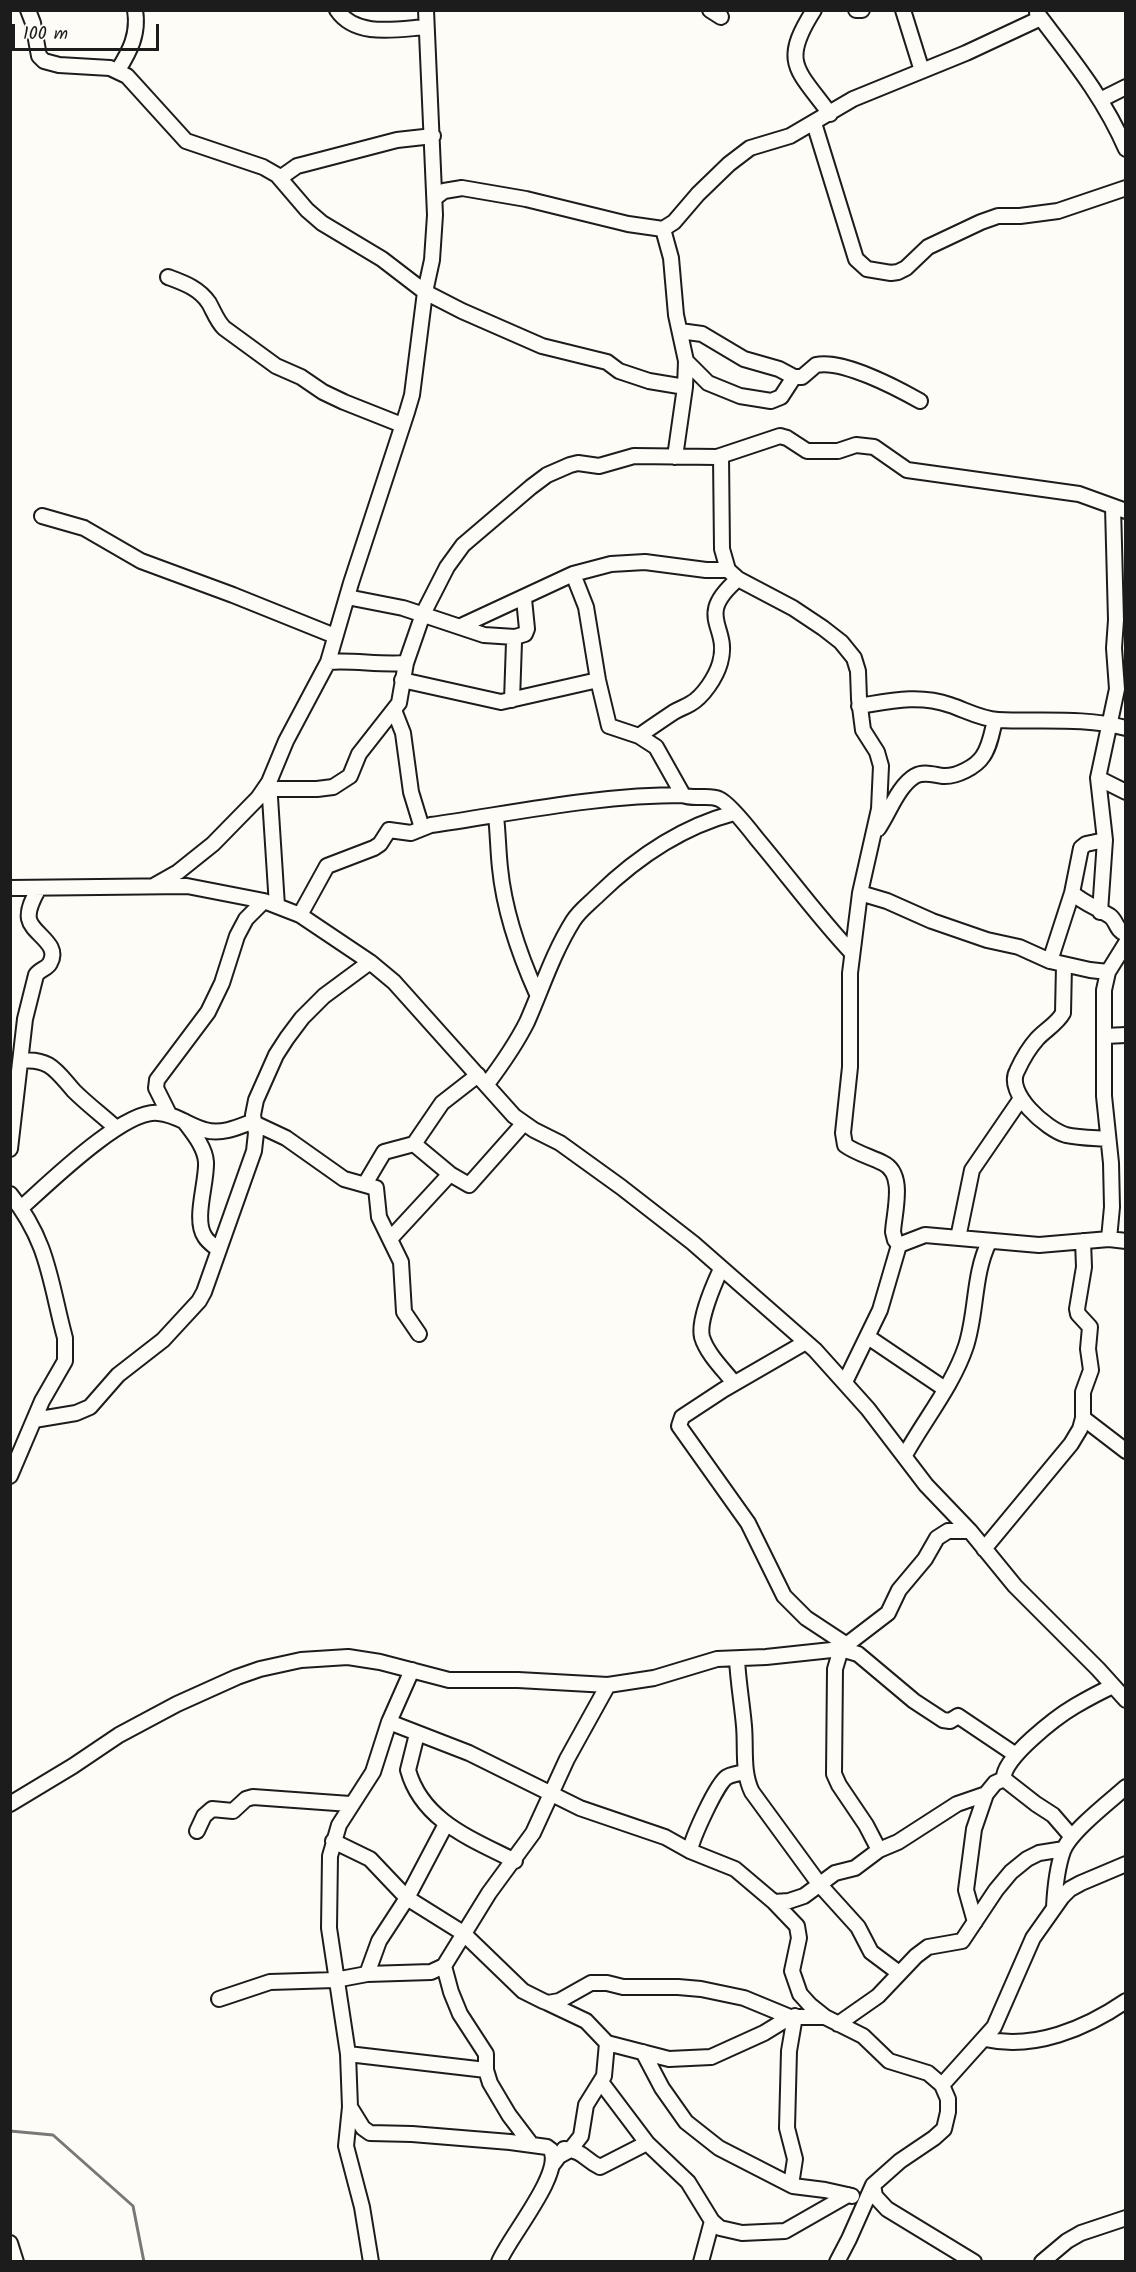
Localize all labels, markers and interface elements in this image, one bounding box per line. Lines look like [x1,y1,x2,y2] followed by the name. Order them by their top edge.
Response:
[15,12,162,50] scale bar
[23,20,68,49] text: 100 m

